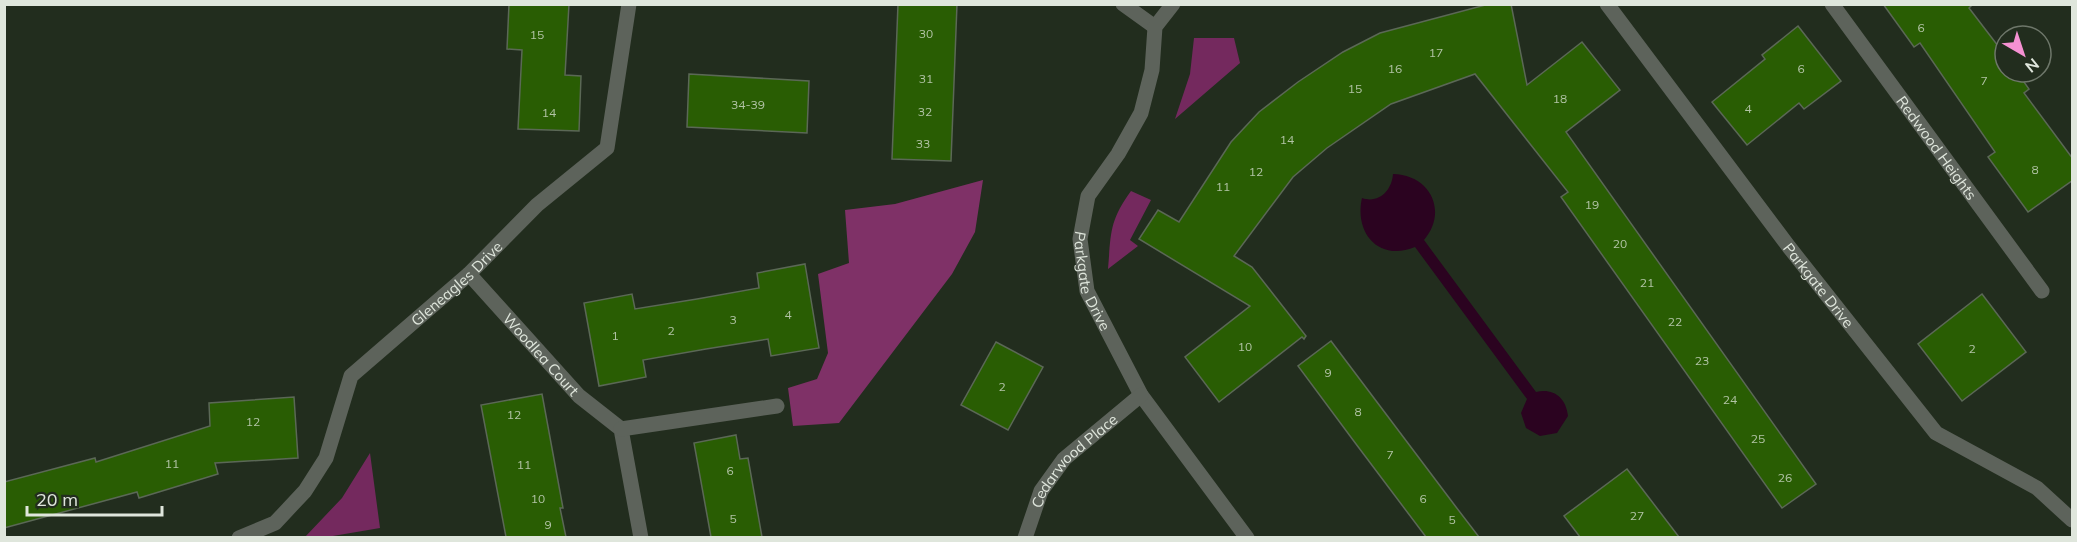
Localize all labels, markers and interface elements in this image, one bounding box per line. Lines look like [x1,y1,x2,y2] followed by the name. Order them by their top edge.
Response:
[1917,20,1925,35] house number: 6
[1993,24,2053,84] north arrow
[919,26,933,41] house number: 30
[530,27,544,42] house number: 15
[1429,45,1443,60] house number: 17
[2021,54,2043,77] text: N
[1388,61,1402,76] house number: 16
[1797,61,1805,76] house number: 6
[919,71,933,86] house number: 31
[1980,73,1988,88] house number: 7
[1348,81,1362,96] house number: 15
[1553,91,1567,106] house number: 18
[1893,92,1981,203] street label: Redwood Heights
[731,97,765,112] house number: 34-39
[1744,101,1752,116] house number: 4
[918,104,932,119] house number: 32
[542,105,556,120] house number: 14
[1280,132,1294,147] house number: 14
[916,136,930,151] house number: 33
[2031,162,2039,177] house number: 8
[1249,164,1263,179] house number: 12
[1216,179,1230,194] house number: 11
[1585,197,1599,212] house number: 19
[1070,230,1115,334] street label: Parkgate Drive
[1613,236,1627,251] house number: 20
[407,237,506,330] street label: Gleneagles Drive
[1780,239,1858,331] street label: Parkgate Drive
[1640,275,1654,290] house number: 21
[784,307,792,322] house number: 4
[499,309,583,399] street label: Woodlea Court
[729,312,737,327] house number: 3
[1668,314,1682,329] house number: 22
[667,323,675,338] house number: 2
[611,328,619,343] house number: 1
[1238,339,1252,354] house number: 10
[1968,341,1976,356] house number: 2
[1695,353,1709,368] house number: 23
[1324,365,1332,380] house number: 9
[998,379,1006,394] house number: 2
[1723,392,1737,407] house number: 24
[1354,404,1362,419] house number: 8
[507,407,521,422] house number: 12
[1027,409,1121,510] street label: Cedarwood Place
[246,414,260,429] house number: 12
[1751,431,1765,446] house number: 25
[1386,447,1394,462] house number: 7
[165,456,179,471] house number: 11
[517,457,531,472] house number: 11
[726,463,734,478] house number: 6
[1778,470,1792,485] house number: 26
[27,479,162,517] scale bar
[36,488,78,511] text: 20 m
[531,491,545,506] house number: 10
[1419,491,1427,506] house number: 6
[1630,508,1644,523] house number: 27
[729,511,737,526] house number: 5
[1448,512,1456,527] house number: 5
[544,517,552,532] house number: 9

